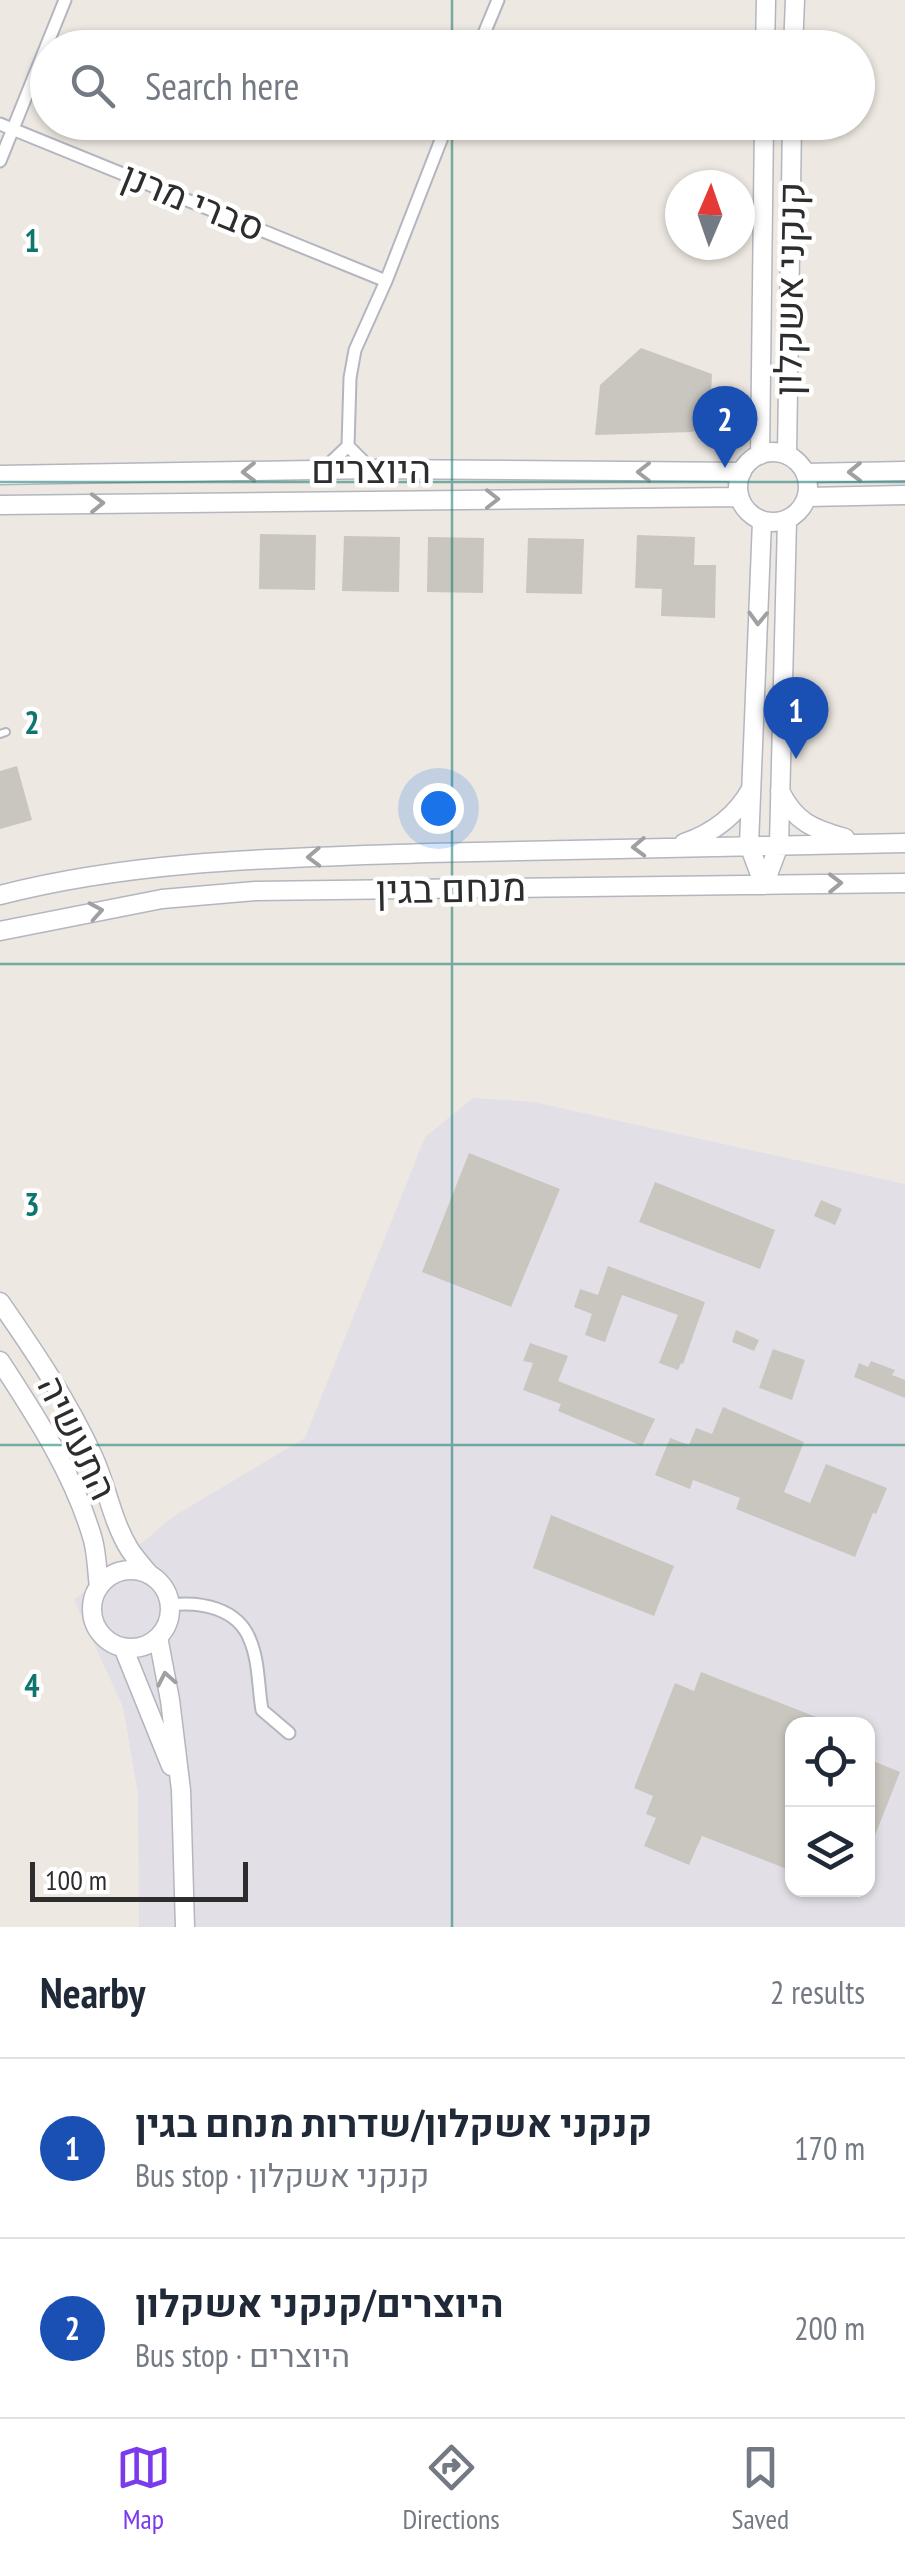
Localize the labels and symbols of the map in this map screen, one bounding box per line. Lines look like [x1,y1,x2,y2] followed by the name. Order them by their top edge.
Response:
[115,150,272,251] street label: סברי מרנן
[665,170,755,260] north arrow
[762,182,815,396] street label: קנקני אשקלון
[24,219,40,261] text: 1
[692,386,758,468] pin: 2
[311,444,431,493] street label: היוצרים
[241,461,257,482] one-way arrow
[636,461,652,482] one-way arrow
[847,461,862,483] one-way arrow
[486,488,501,510] one-way arrow
[90,493,106,514] one-way arrow
[748,611,769,627] one-way arrow
[764,676,828,759] pin: 1
[24,701,40,743] text: 2
[413,783,464,834] your location
[630,837,646,858] one-way arrow
[305,846,321,867] one-way arrow
[375,862,527,913] street label: מנחם בגין
[827,873,843,894] one-way arrow
[87,901,104,922] one-way arrow
[24,1183,40,1225] text: 3
[27,1367,129,1507] street label: התעשיה
[24,1664,40,1706] text: 4
[156,1671,177,1687] one-way arrow
[30,1857,248,1902] scale bar

